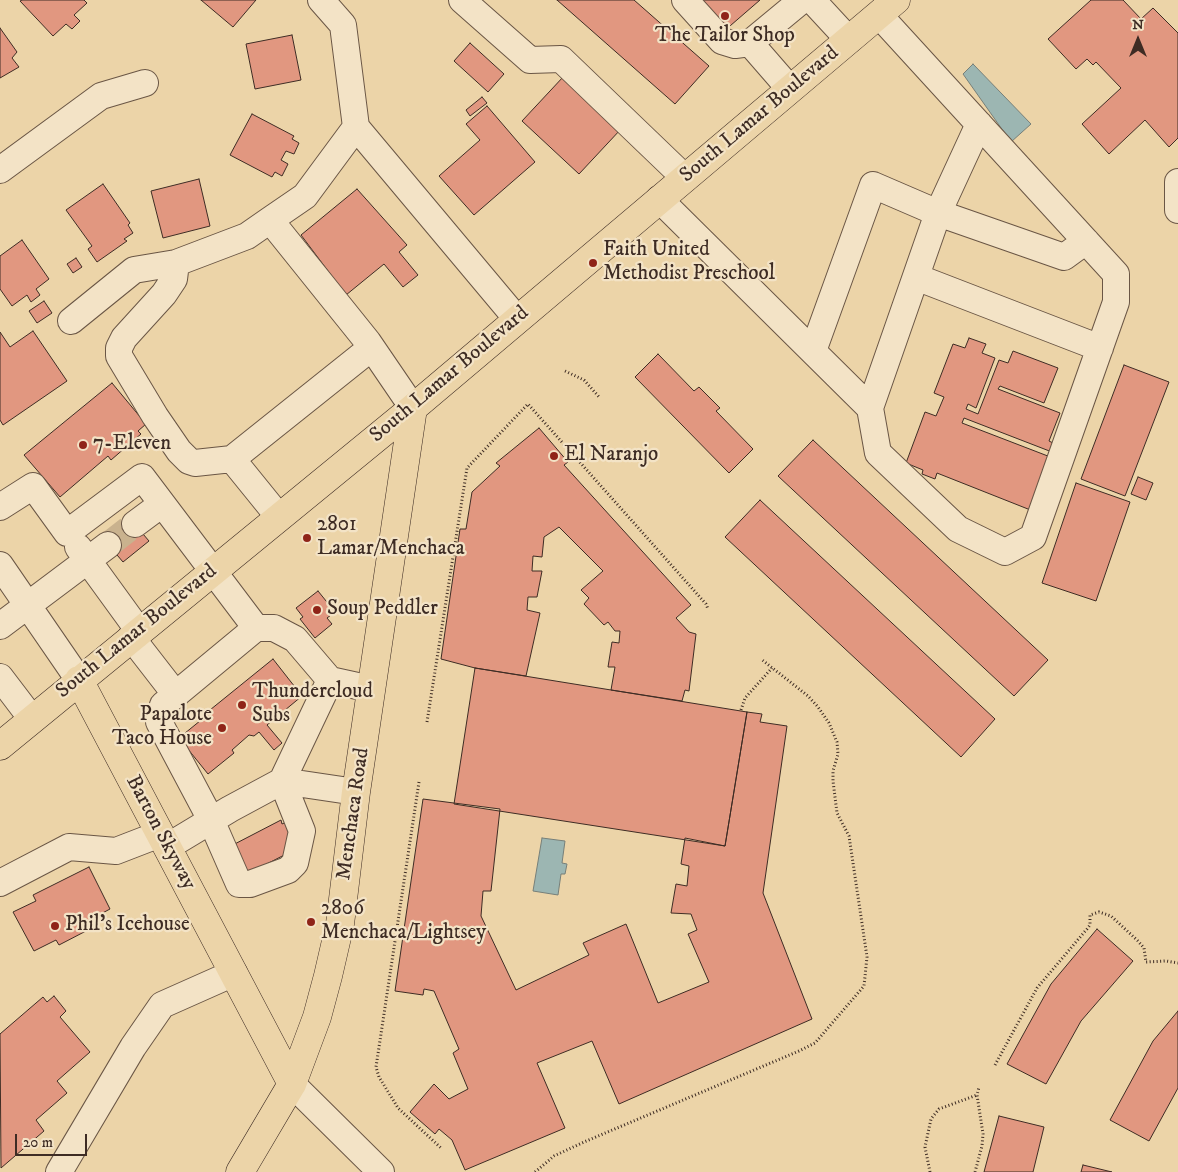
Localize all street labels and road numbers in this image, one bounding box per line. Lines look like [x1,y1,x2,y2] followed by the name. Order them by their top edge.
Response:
[675,41,845,189] street label: South Lamar Boulevard
[365,301,535,449] street label: South Lamar Boulevard
[51,559,223,705] street label: South Lamar Boulevard
[332,746,376,882] street label: Menchaca Road
[119,771,201,895] street label: Barton Skyway

